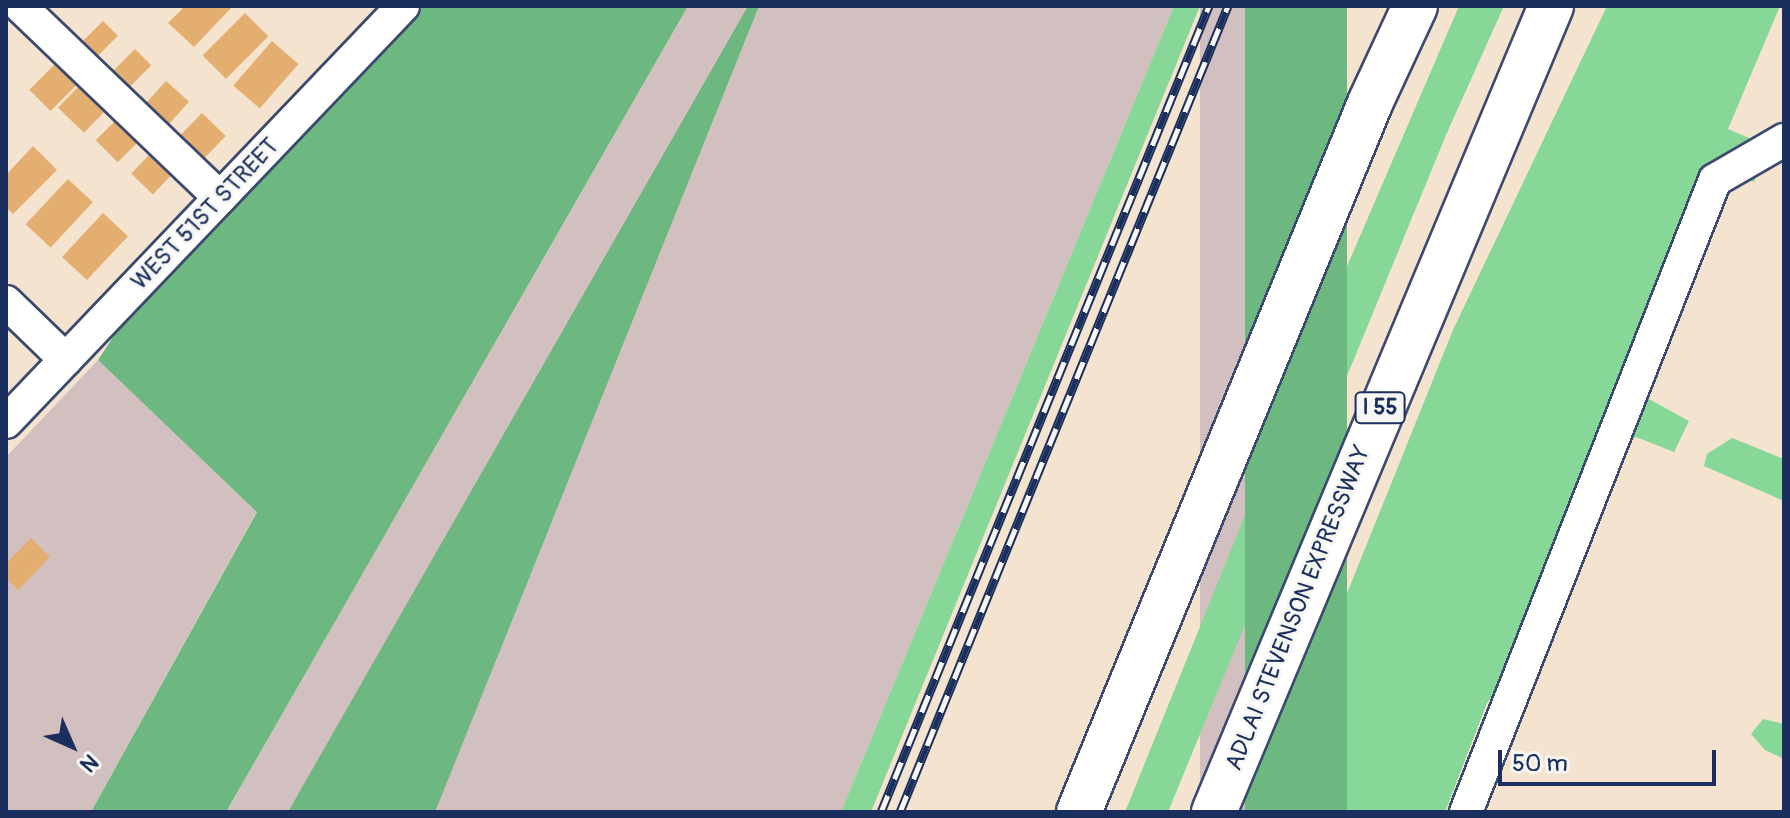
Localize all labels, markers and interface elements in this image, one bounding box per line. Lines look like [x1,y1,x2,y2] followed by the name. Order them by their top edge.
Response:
[125,132,285,296] street label: WEST 51ST STREET
[1354,390,1406,426] road number: I 55
[1219,441,1377,775] street label: ADLAI STEVENSON EXPRESSWAY
[32,706,112,786] north arrow
[1502,734,1720,784] scale bar
[74,748,104,778] text: N
[1512,749,1568,778] text: 50 m

